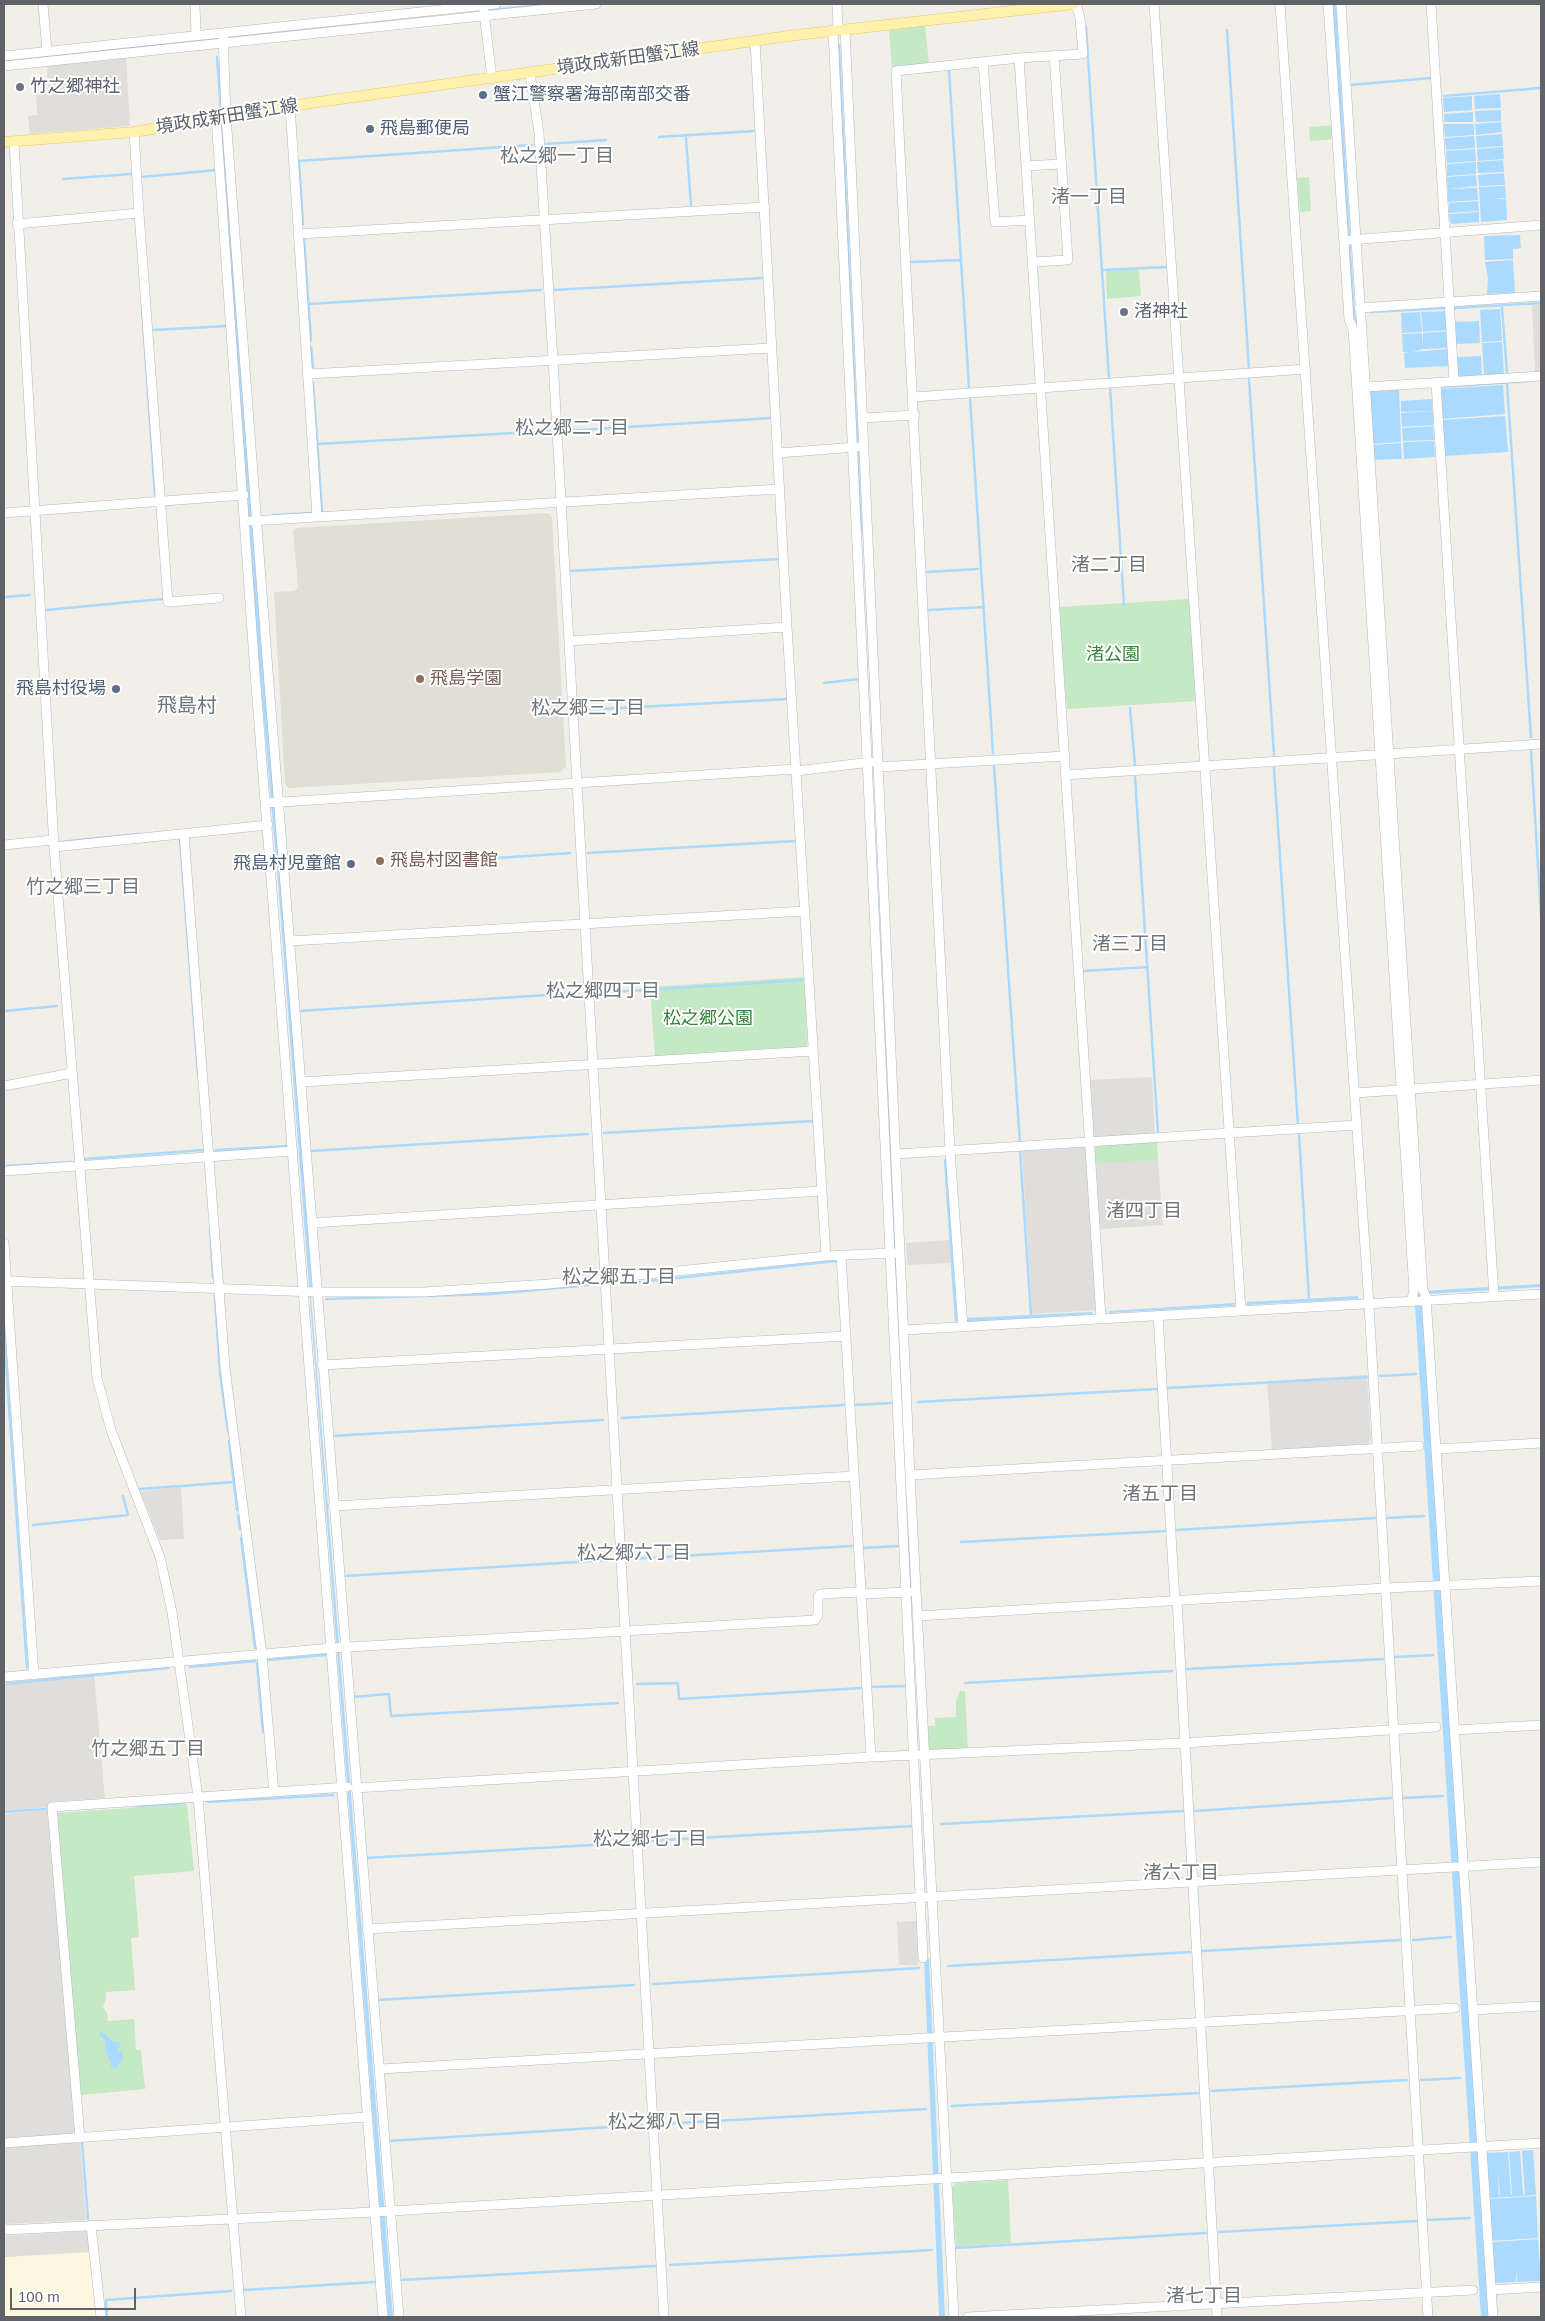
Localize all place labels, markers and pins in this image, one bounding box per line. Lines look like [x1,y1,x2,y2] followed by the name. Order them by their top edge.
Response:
[30,76,120,98] place label: 竹之郷神社
[14,81,26,93] marker: 竹之郷神社
[493,84,691,106] place label: 蟹江警察署海部南部交番
[477,89,489,101] marker: 蟹江警察署海部南部交番
[380,118,470,140] place label: 飛島郵便局
[364,123,376,135] marker: 飛島郵便局
[1134,301,1188,323] place label: 渚神社
[1118,306,1130,318] marker: 渚神社
[430,668,502,690] place label: 飛島学園
[414,673,426,685] marker: 飛島学園
[16,678,106,700] place label: 飛島村役場
[110,683,122,695] marker: 飛島村役場
[390,850,498,872] place label: 飛島村図書館
[233,853,341,875] place label: 飛島村児童館
[374,855,386,867] marker: 飛島村図書館
[345,858,357,870] marker: 飛島村児童館

